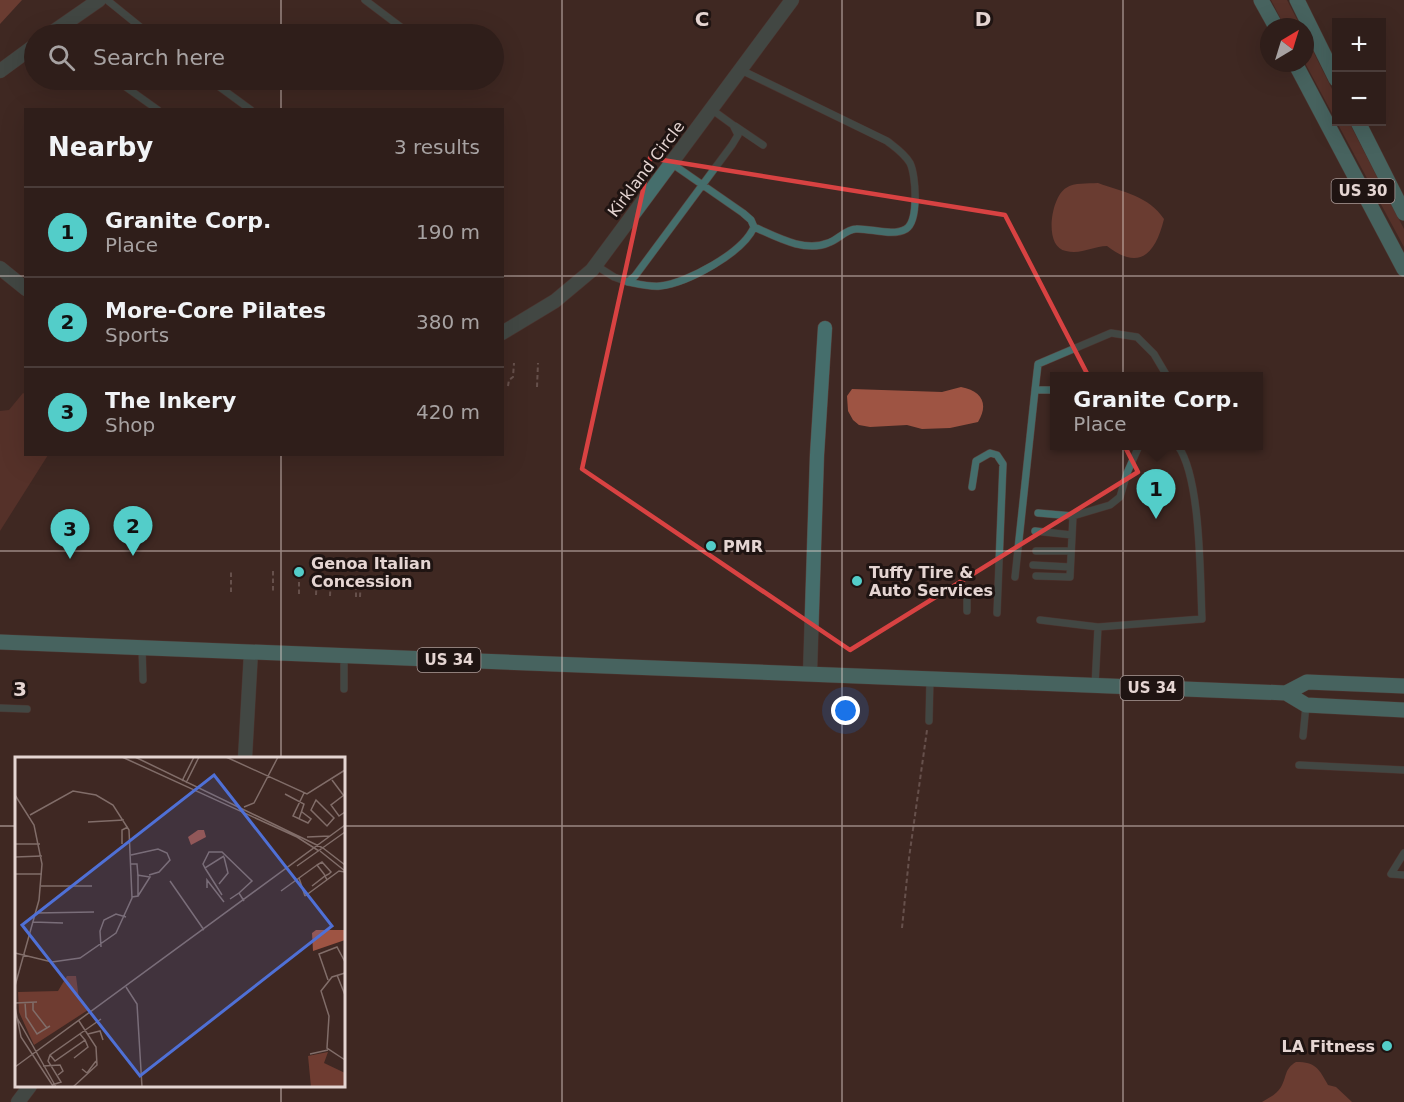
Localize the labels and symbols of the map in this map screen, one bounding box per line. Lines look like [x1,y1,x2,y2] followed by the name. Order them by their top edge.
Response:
[695,7,709,31] text: C
[975,7,991,31] text: D
[1260,18,1314,72] north arrow
[604,117,688,221] street label: Kirkland Circle
[1332,179,1394,203] road number: US 30
[1136,470,1176,519] pin: 1
[114,506,152,556] pin: 2
[50,510,90,559] pin: 3
[723,537,763,556] place label: PMR
[704,539,718,553] marker: PMR
[311,554,431,591] place label: Genoa Italian Concession
[869,563,993,600] place label: Tuffy Tire & Auto Services
[292,565,306,579] marker: Genoa Italian Concession
[850,574,864,588] marker: Tuffy Tire & Auto Services
[418,648,480,672] road number: US 34
[1120,676,1184,700] road number: US 34
[13,677,27,701] text: 3
[831,696,860,725] your location
[15,757,345,1087] inset map
[1282,1037,1375,1056] place label: LA Fitness
[1380,1039,1394,1053] marker: LA Fitness

